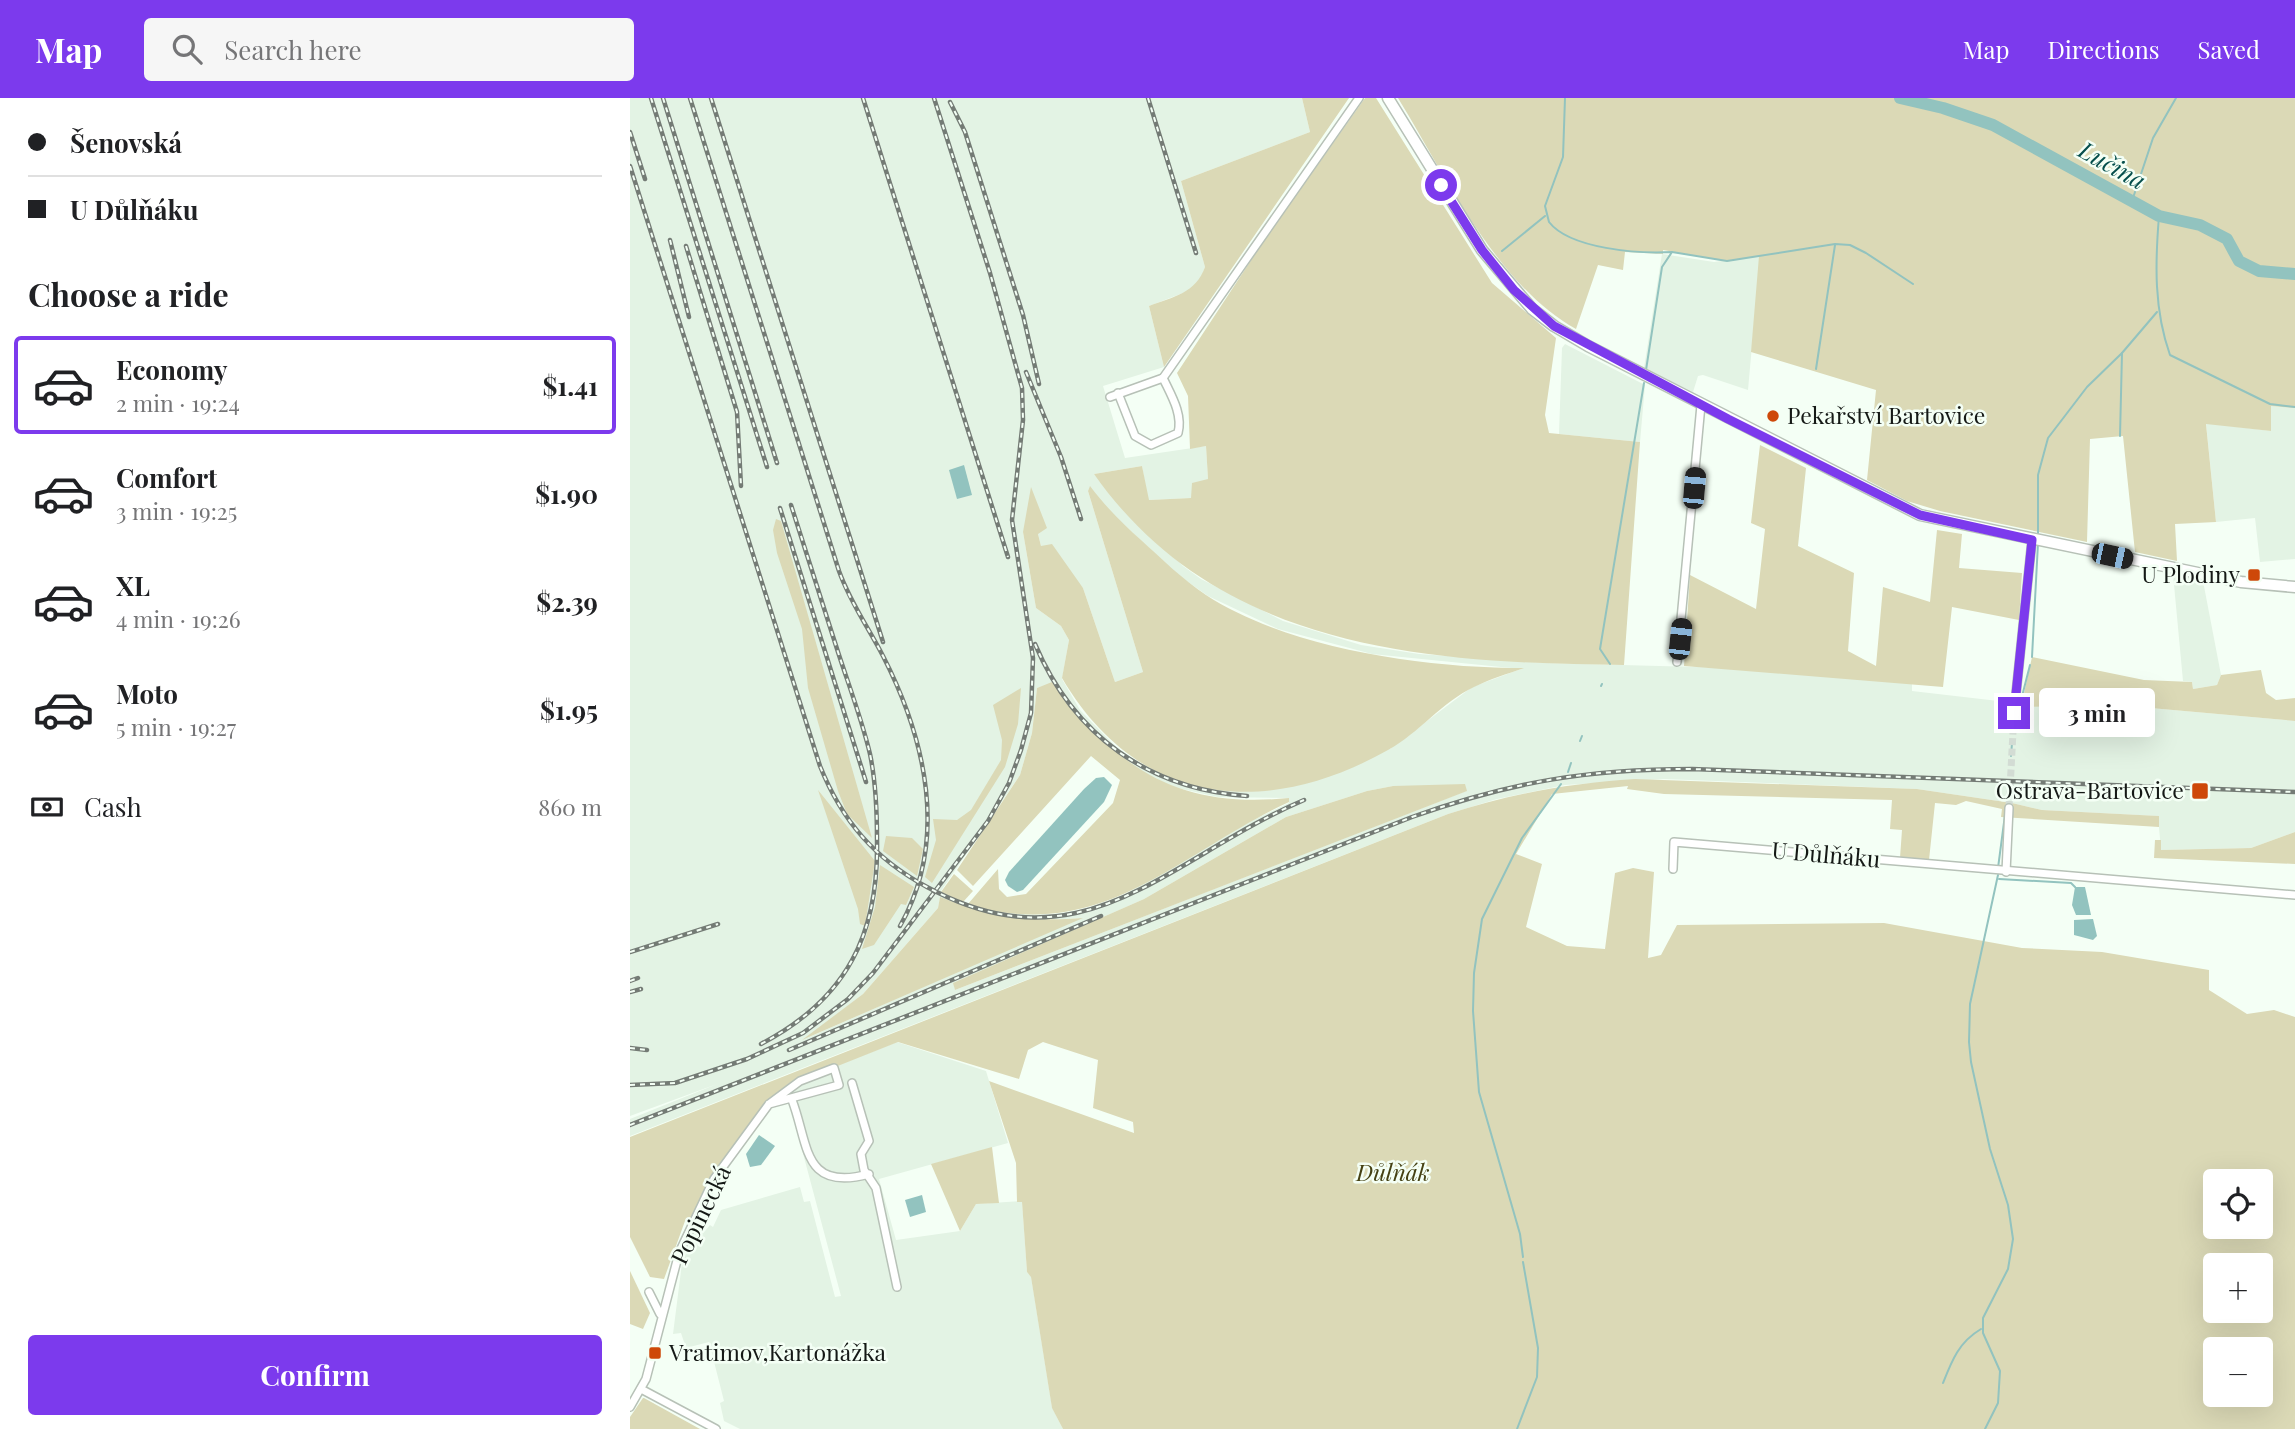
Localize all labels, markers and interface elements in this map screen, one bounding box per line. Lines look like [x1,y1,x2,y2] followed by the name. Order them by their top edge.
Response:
[144,18,634,81] search box
[35,27,102,71] text: Map
[168,30,206,68] icon: search
[224,32,362,67] text: Search here
[1963,33,2009,65] text: Map
[2047,33,2160,65] text: Directions
[2198,33,2260,65] text: Saved
[70,125,182,160] text: Šenovská
[2073,132,2152,196] water label: Lučina
[1425,169,1457,201] route start
[70,192,198,227] text: U Důlňáku
[28,272,229,315] text: Choose a ride
[116,352,227,387] text: Economy
[32,354,95,417] icon: car
[542,368,598,403] text: $1.41
[116,387,240,418] text: 2 min · 19:24
[1787,399,1986,430] place label: Pekařství Bartovice
[1765,408,1781,424] marker: Pekařství Bartovice
[116,460,217,495] text: Comfort
[32,462,95,525] icon: car
[1682,466,1707,510] car
[535,476,598,511] text: $1.90
[116,495,237,526] text: 3 min · 19:25
[2090,541,2135,571] car
[2141,558,2240,589] place label: U Plodiny
[2246,567,2262,583] marker: U Plodiny
[116,568,150,603] text: XL
[32,570,95,633] icon: car
[536,584,598,619] text: $2.39
[116,603,241,634] text: 4 min · 19:26
[1668,617,1693,661] car
[116,676,178,711] text: Moto
[32,678,95,741] icon: car
[2038,688,2154,738] callout: 3 min
[540,692,598,727] text: $1.95
[1998,697,2030,729] route end
[2068,697,2126,728] text: 3 min
[116,711,236,742] text: 5 min · 19:27
[1996,774,2184,805] place label: Ostrava-Bartovice
[2190,781,2210,801] marker: Ostrava-Bartovice
[28,788,66,826] icon: cash
[84,789,142,824] text: Cash
[538,791,602,822] text: 860 m
[1770,833,1882,874] street label: U Důlňáku
[1355,1156,1430,1187] park label: Důlňák
[662,1159,737,1269] street label: Popinecká
[2203,1169,2273,1407] map controls
[2203,1169,2273,1239] button: locate
[2203,1253,2273,1323] button: +
[28,1335,602,1415] button: Confirm
[668,1336,887,1367] place label: Vratimov,Kartonážka
[2203,1337,2273,1407] button: −
[647,1345,663,1361] marker: Vratimov,Kartonážka

